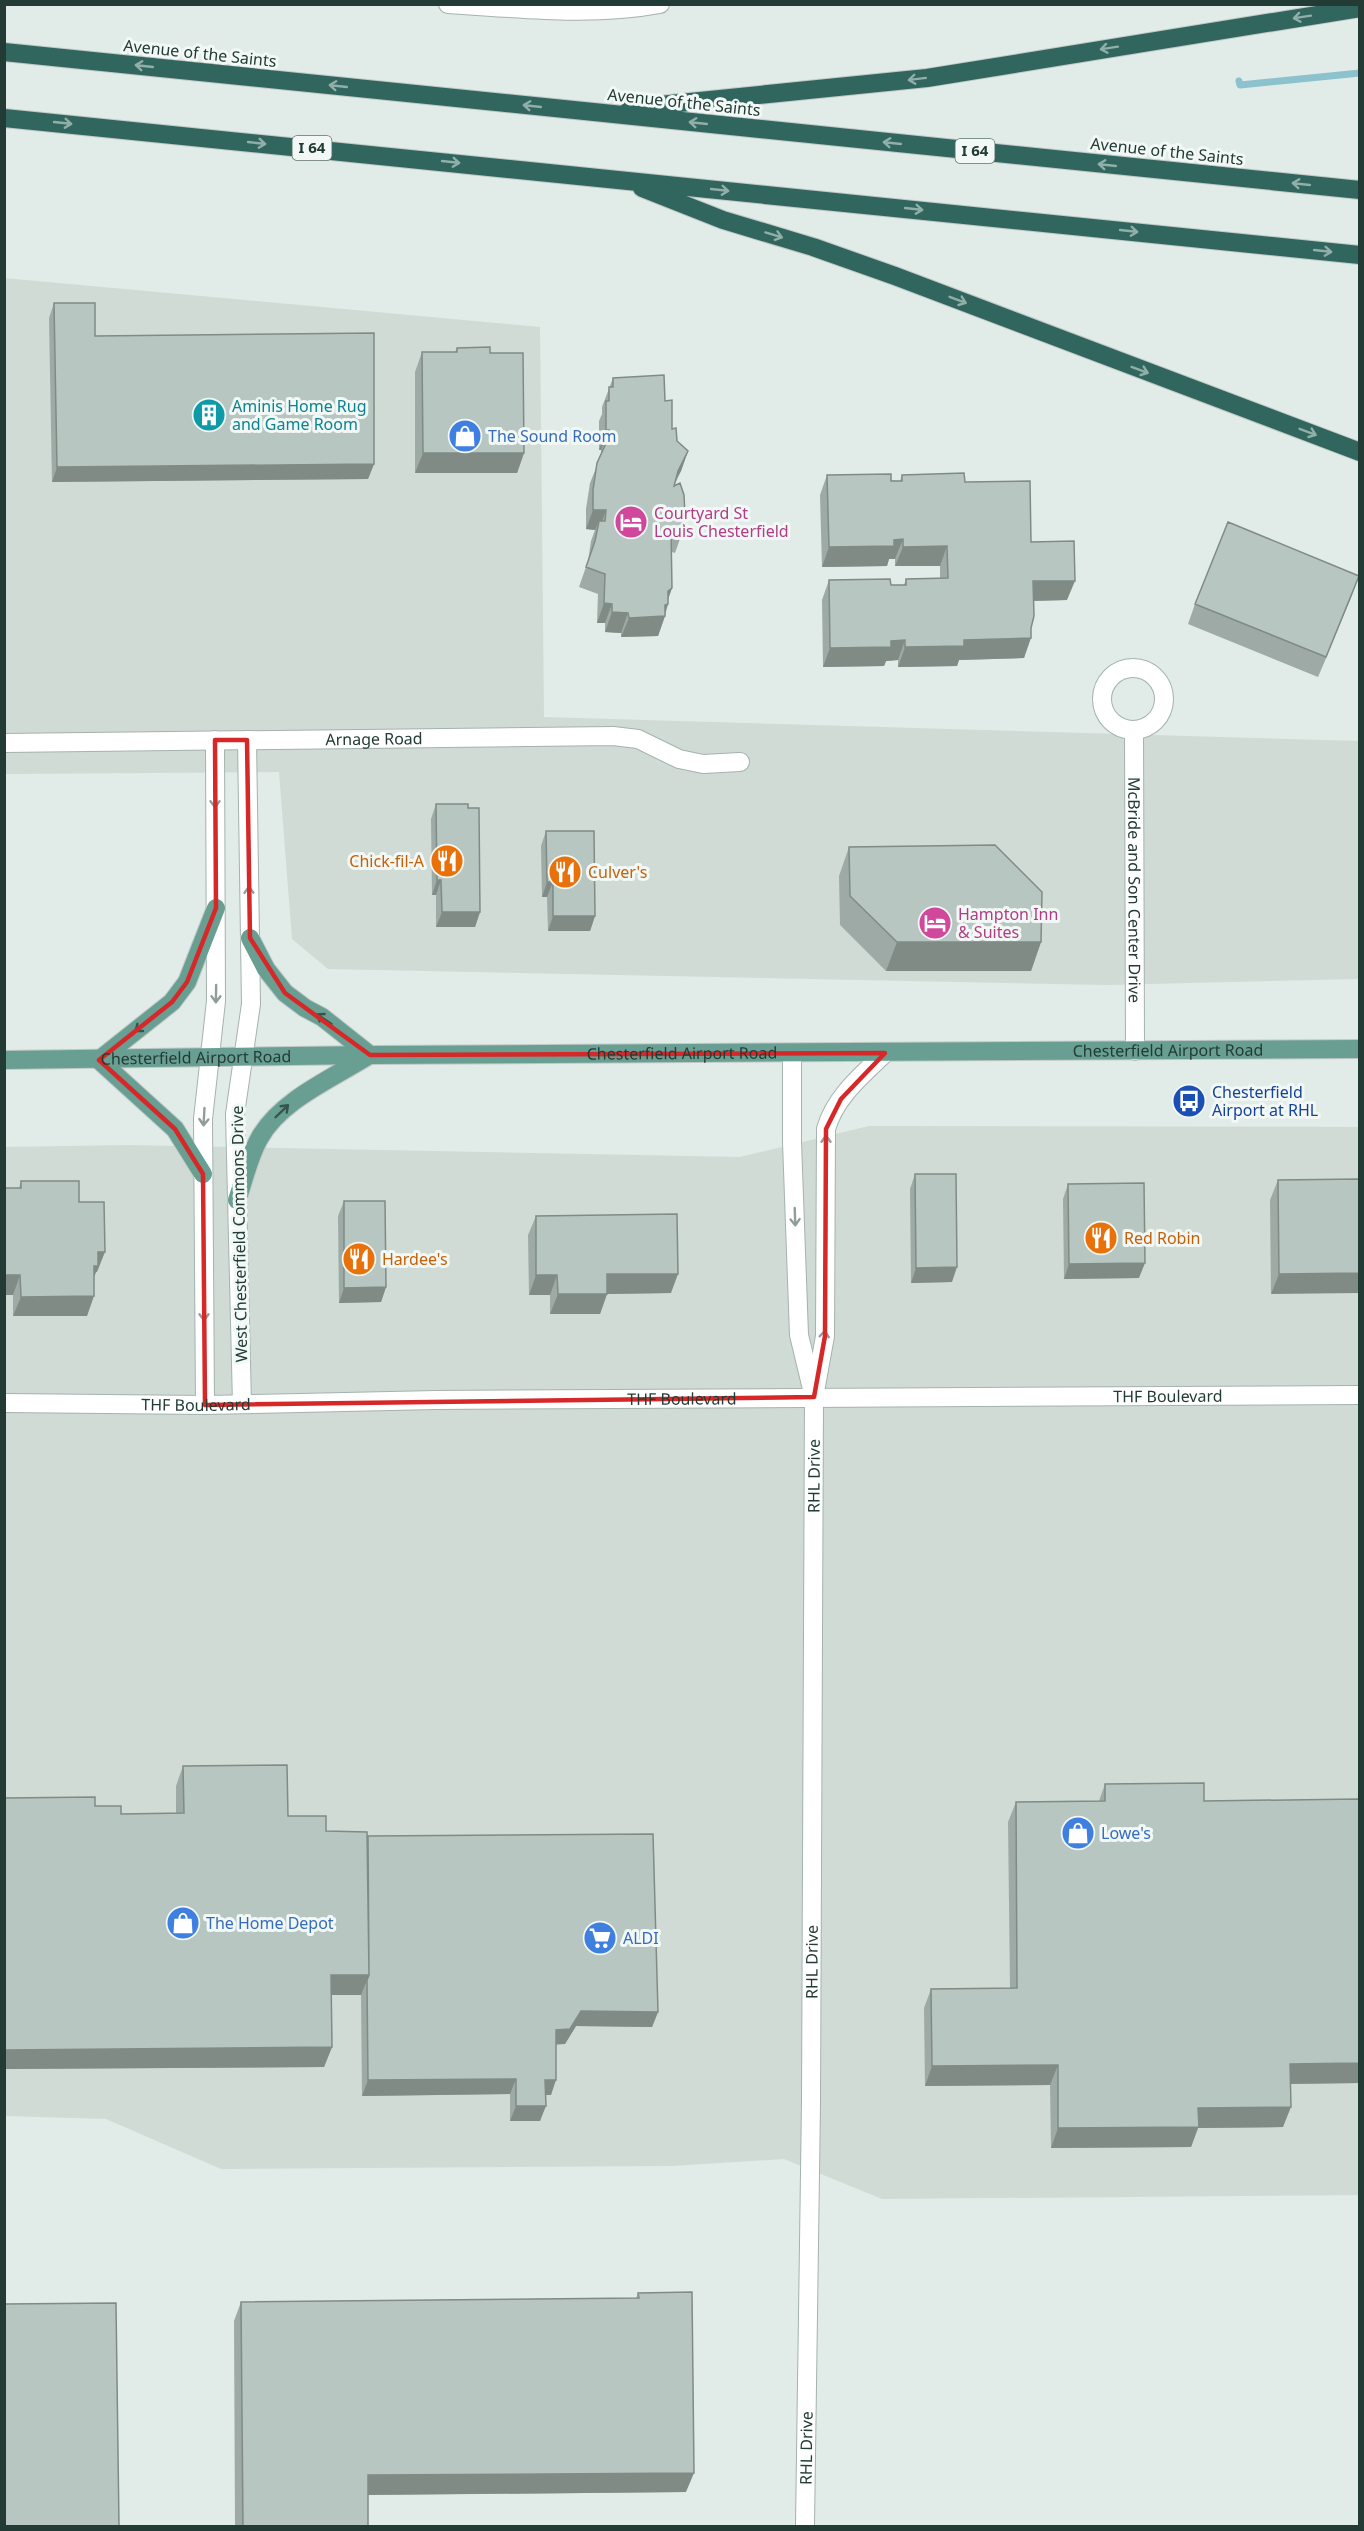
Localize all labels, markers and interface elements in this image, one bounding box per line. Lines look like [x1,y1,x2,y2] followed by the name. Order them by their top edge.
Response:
[1292,12,1312,23] one-way arrow
[122,34,278,72] street label: Avenue of the Saints
[1100,43,1120,54] one-way arrow
[135,61,155,72] one-way arrow
[907,74,927,85] one-way arrow
[329,80,349,91] one-way arrow
[606,83,762,121] street label: Avenue of the Saints
[523,100,543,111] one-way arrow
[689,117,709,128] one-way arrow
[52,118,72,129] one-way arrow
[1089,132,1245,170] street label: Avenue of the Saints
[292,136,332,160] road number: I 64
[883,137,903,148] one-way arrow
[246,138,266,149] one-way arrow
[956,139,994,163] road number: I 64
[440,157,460,168] one-way arrow
[1098,159,1118,170] one-way arrow
[1292,178,1312,189] one-way arrow
[710,185,730,196] one-way arrow
[904,204,924,215] one-way arrow
[1119,226,1139,237] one-way arrow
[764,230,783,241] one-way arrow
[1313,246,1333,257] one-way arrow
[948,296,966,307] one-way arrow
[1130,365,1149,376] one-way arrow
[232,395,367,435] place label: Aminis Home Rug and Game Room
[191,397,227,433] building icon: Aminis Home Rug and Game Room
[447,418,483,454] shop icon: The Sound Room
[488,425,616,447] place label: The Sound Room
[1298,428,1317,439] one-way arrow
[654,502,789,542] place label: Courtyard St Louis Chesterfield
[613,504,649,540] hotel icon: Courtyard St Louis Chesterfield
[325,727,423,750] street label: Arnage Road
[1123,777,1146,1003] street label: McBride and Son Center Drive
[209,788,221,808] one-way arrow
[429,843,465,879] restaurant icon: Chick-fil-A
[349,850,425,872] place label: Chick-fil-A
[547,854,583,890] restaurant icon: Culver's
[588,861,647,883] place label: Culver's
[243,885,255,905] one-way arrow
[958,903,1058,943] place label: Hampton Inn & Suites
[917,905,953,941] hotel icon: Hampton Inn & Suites
[210,983,222,1003] one-way arrow
[316,1013,332,1025] one-way arrow
[134,1019,150,1032] one-way arrow
[1073,1039,1263,1062] street label: Chesterfield Airport Road
[587,1042,777,1065] street label: Chesterfield Airport Road
[101,1045,291,1070] street label: Chesterfield Airport Road
[1212,1081,1318,1121] place label: Chesterfield Airport at RHL
[1171,1083,1207,1119] bus stop icon: Chesterfield Airport at RHL
[274,1104,289,1119] one-way arrow
[226,1105,252,1363] street label: West Chesterfield Commons Drive
[198,1107,209,1127] one-way arrow
[820,1135,832,1155] one-way arrow
[789,1206,800,1226] one-way arrow
[1083,1220,1119,1256] restaurant icon: Red Robin
[1124,1227,1200,1249] place label: Red Robin
[341,1241,377,1277] restaurant icon: Hardee's
[382,1248,448,1270] place label: Hardee's
[198,1302,210,1322] one-way arrow
[818,1330,829,1349] one-way arrow
[1113,1385,1223,1407] street label: THF Boulevard
[627,1387,737,1410] street label: THF Boulevard
[141,1393,251,1416] street label: THF Boulevard
[803,1439,825,1513] street label: RHL Drive
[1060,1815,1096,1851] shop icon: Lowe's
[1101,1822,1151,1844] place label: Lowe's
[165,1905,201,1941] shop icon: The Home Depot
[206,1912,334,1934] place label: The Home Depot
[582,1920,618,1956] supermarket icon: ALDI
[800,1925,823,1999] street label: RHL Drive
[623,1927,659,1949] place label: ALDI
[795,2411,818,2485] street label: RHL Drive

